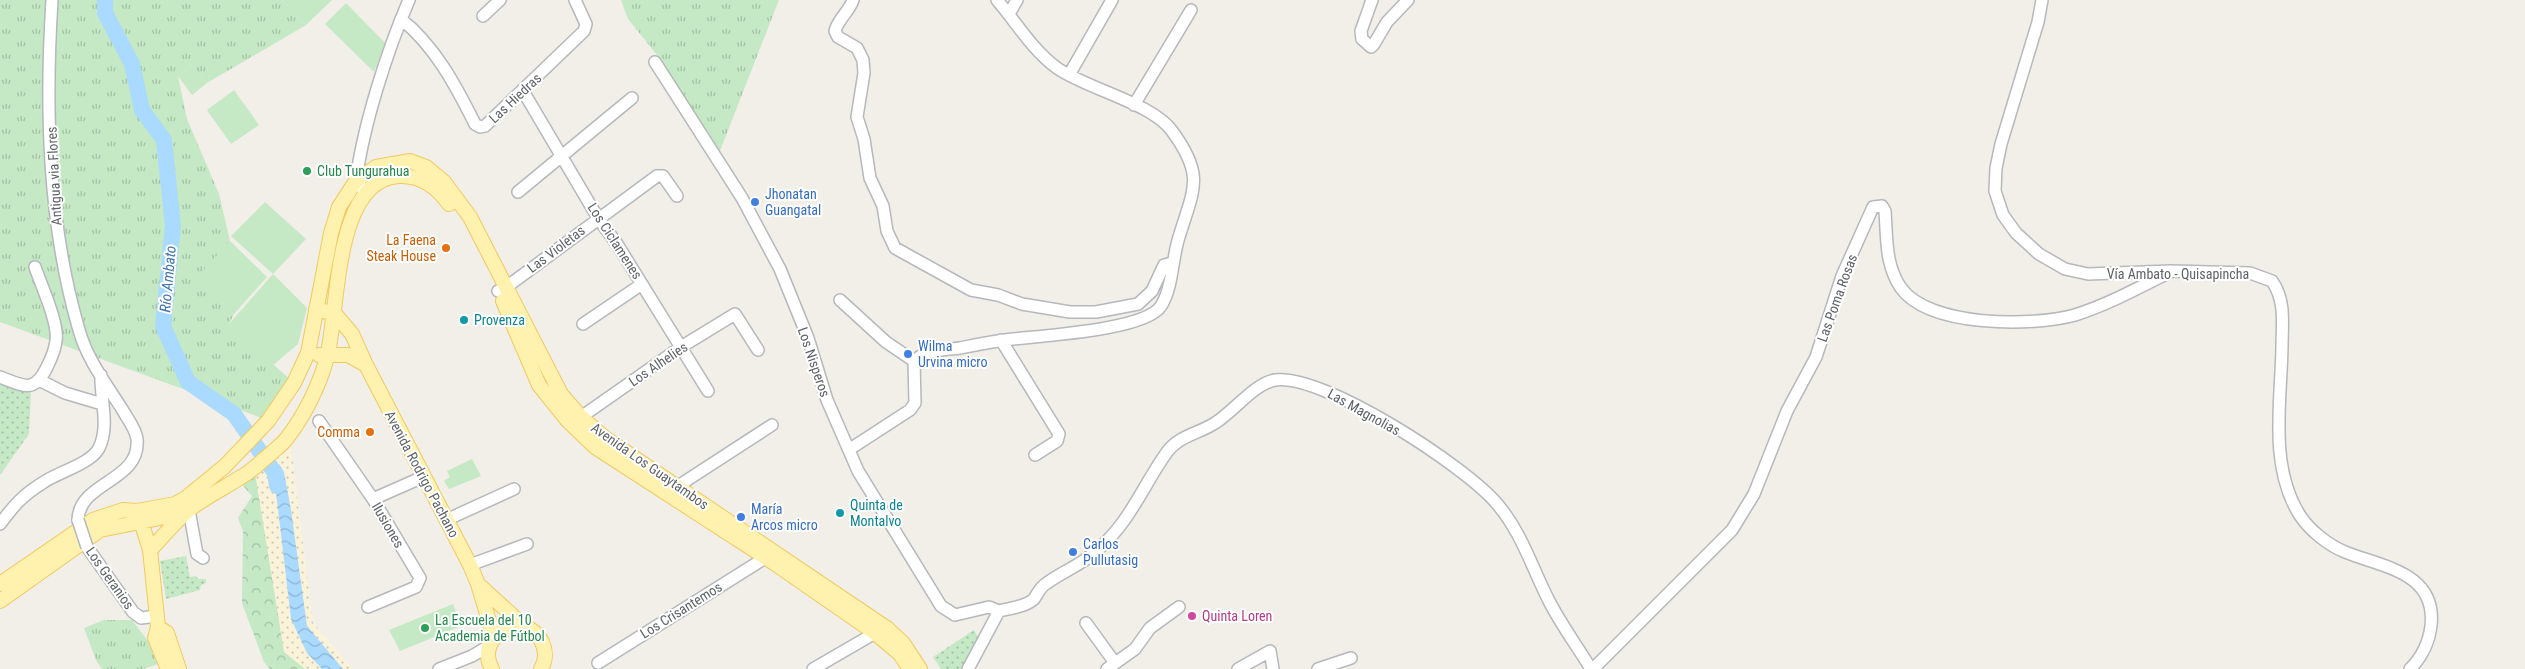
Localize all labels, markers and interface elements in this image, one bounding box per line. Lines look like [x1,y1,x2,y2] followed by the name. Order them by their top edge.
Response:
[486,70,544,126] street label: Las Hiedras
[43,126,65,226] street label: Antigua via Flores
[317,163,410,179] place label: Club Tungurahua
[301,165,313,177] marker: Club Tungurahua
[765,186,821,218] place label: Jhonatan Guangatal
[749,196,761,208] marker: Jhonatan Guangatal
[584,200,646,282] street label: Los Ciclamenes
[524,222,588,276] street label: Las Violetas
[366,232,436,264] place label: La Faena Steak House
[440,242,452,254] marker: La Faena Steak House
[156,245,180,313] water label: Río Ambato
[1814,252,1860,344] street label: Las Poma Rosas
[2107,266,2249,282] street label: Vía Ambato - Quisapincha
[474,312,525,328] place label: Provenza
[458,314,470,326] marker: Provenza
[795,325,833,399] street label: Los Nisperos
[918,338,988,370] place label: Wilma Urvina micro
[626,339,690,389] street label: Los Alhelies
[902,348,914,360] marker: Wilma Urvina micro
[1325,385,1403,439] street label: Las Magnolias
[382,408,462,540] street label: Avenida Rodrigo Pachano
[588,419,712,513] street label: Avenida Los Guaytambos
[317,424,360,440] place label: Comma
[364,426,376,438] marker: Comma
[850,497,903,529] place label: Quinta de Montalvo
[369,499,407,551] street label: Ilusiones
[751,501,818,533] place label: María Arcos micro
[834,507,846,519] marker: Quinta de Montalvo
[735,511,747,523] marker: María Arcos micro
[1083,536,1138,568] place label: Carlos Pullutasig
[83,544,137,612] street label: Los Geranios
[1067,546,1079,558] marker: Carlos Pullutasig
[637,579,725,641] street label: Los Crisantemos
[1202,608,1272,624] place label: Quinta Loren
[1186,610,1198,622] marker: Quinta Loren
[435,612,545,644] place label: La Escuela del 10 Academia de Fútbol
[419,622,431,634] marker: La Escuela del 10 Academia de Fútbol

